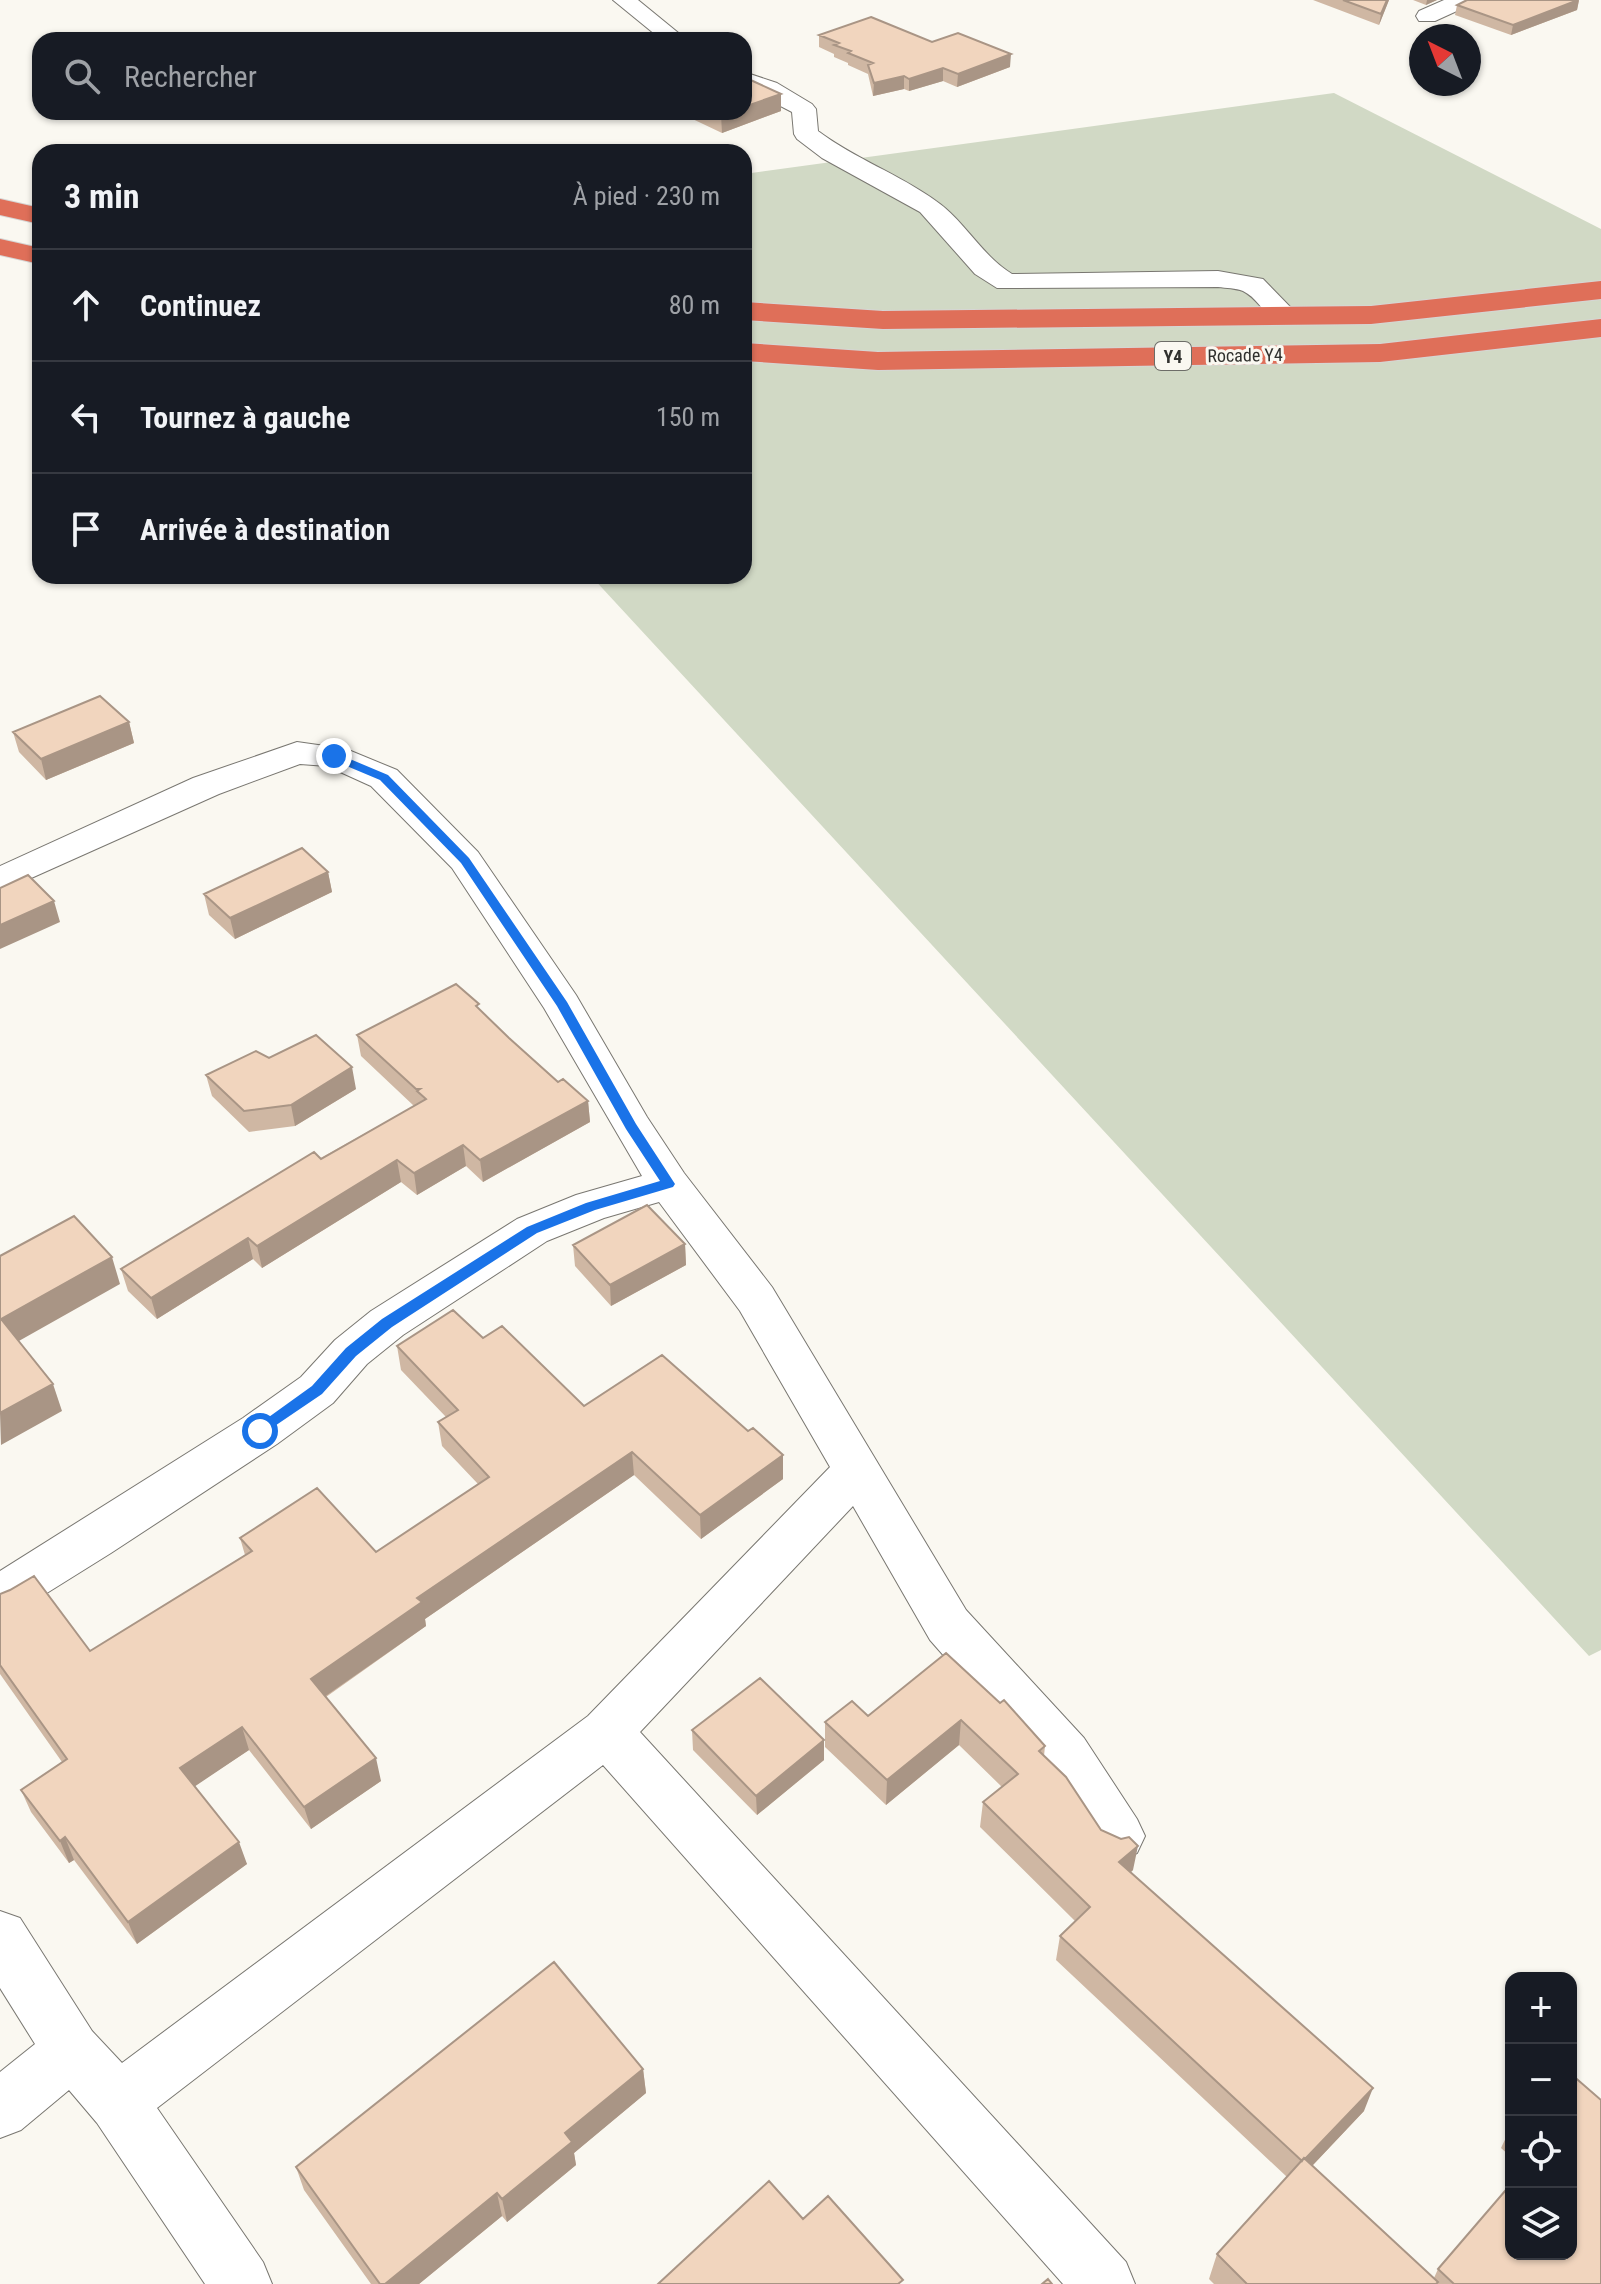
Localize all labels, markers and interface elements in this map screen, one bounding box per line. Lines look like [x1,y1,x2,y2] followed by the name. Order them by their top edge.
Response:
[1409,24,1481,96] north arrow
[32,32,752,120] search box
[60,54,104,98] icon: search
[124,59,257,94] text: Rechercher
[64,176,140,216] text: 3 min
[573,181,720,211] text: À pied · 230 m
[64,283,108,327] icon: ahead
[140,288,261,323] text: Continuez
[669,290,720,320] text: 80 m
[1155,342,1191,370] road number: Y4
[1207,344,1283,366] street label: Rocade Y4
[64,395,108,439] icon: left
[140,400,350,435] text: Tournez à gauche
[656,402,720,432] text: 150 m
[64,507,108,551] icon: arrive
[140,512,390,547] text: Arrivée à destination
[316,738,352,774] route end
[242,1413,278,1449] route start
[1505,1972,1577,2260] map controls
[1505,1972,1577,2044] button: +
[1505,2044,1577,2116] button: −
[1505,2116,1577,2188] button: locate
[1505,2188,1577,2260] button: layers

